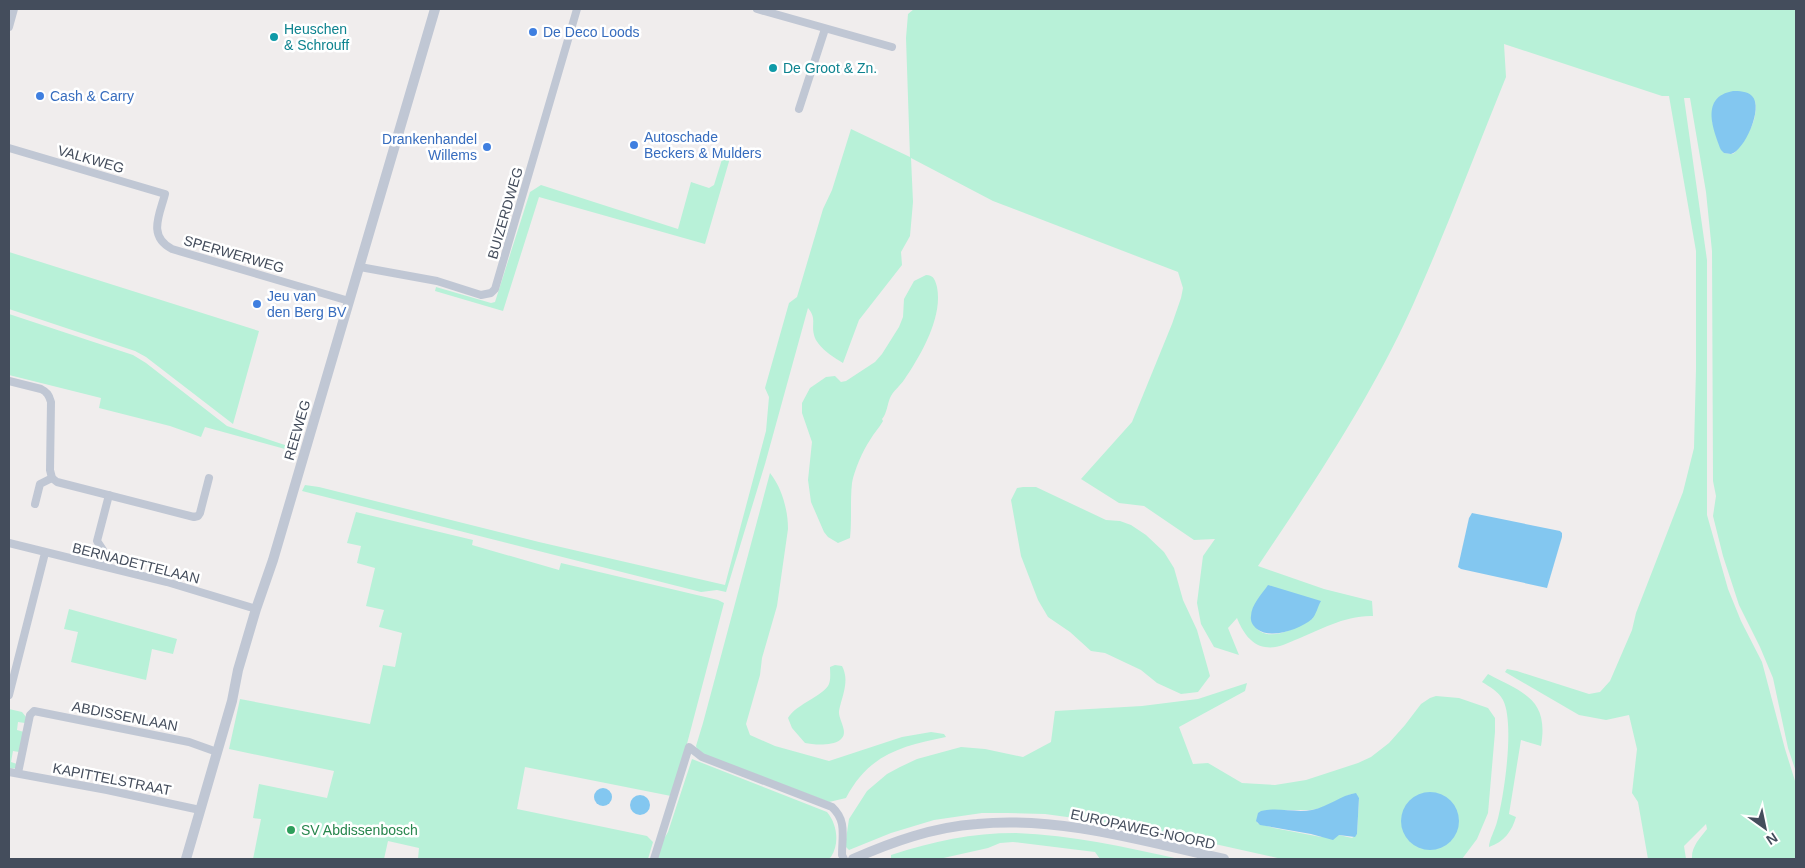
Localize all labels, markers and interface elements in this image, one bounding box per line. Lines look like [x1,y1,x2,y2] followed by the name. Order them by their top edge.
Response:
[284,21,349,53] place label: Heuschen & Schrouff
[543,24,640,40] place label: De Deco Loods
[527,26,539,38] marker: De Deco Loods
[268,31,280,43] marker: Heuschen & Schrouff
[783,60,877,76] place label: De Groot & Zn.
[767,62,779,74] marker: De Groot & Zn.
[50,88,134,104] place label: Cash & Carry
[34,90,46,102] marker: Cash & Carry
[644,129,761,161] place label: Autoschade Beckers & Mulders
[382,131,477,163] place label: Drankenhandel Willems
[628,139,640,151] marker: Autoschade Beckers & Mulders
[481,141,493,153] marker: Drankenhandel Willems
[56,142,126,176] street label: VALKWEG
[484,165,526,261] street label: BUIZERDWEG
[182,232,286,276] street label: SPERWERWEG
[267,288,347,320] place label: Jeu van den Berg BV
[251,298,263,310] marker: Jeu van den Berg BV
[281,398,313,462] street label: REEWEG
[71,539,201,587] street label: BERNADETTELAAN
[71,698,179,734] street label: ABDISSENLAAN
[51,760,173,798] street label: KAPITTELSTRAAT
[1740,803,1790,853] north arrow
[1069,806,1217,852] street label: EUROPAWEG-NOORD
[301,822,418,838] place label: SV Abdissenbosch
[285,824,297,836] marker: SV Abdissenbosch
[1763,829,1781,848] text: N

